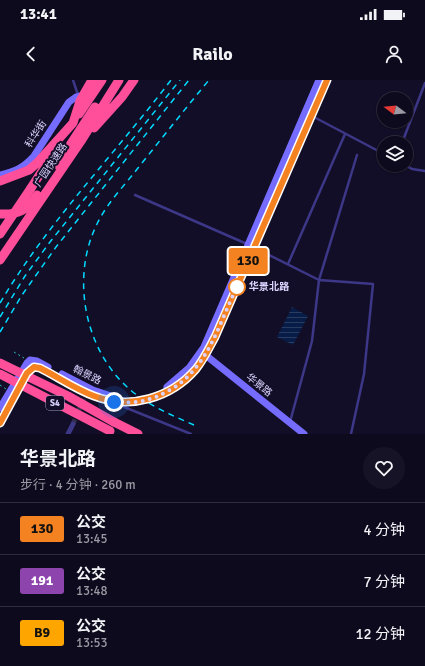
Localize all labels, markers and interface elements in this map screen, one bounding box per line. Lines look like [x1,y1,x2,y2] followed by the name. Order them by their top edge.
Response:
[20,5,57,23] text: 13:41
[20,43,42,65] icon: back
[192,43,233,65] text: Railo
[383,43,405,65] icon: person
[377,92,413,128] north arrow
[377,92,413,172] map controls
[23,118,49,150] street label: 科华街
[377,136,413,172] button: layers
[32,141,70,189] street label: 广园快速路
[225,248,271,274] line badge: 130
[237,252,259,269] text: 130
[228,278,246,296] marker: 华景北路
[249,280,290,293] place label: 华景北路
[71,363,103,387] street label: 翰景路
[244,371,274,399] street label: 华景路
[104,392,124,412] your location
[46,396,64,410] road number: S4
[20,447,96,471] text: 华景北路
[363,447,405,489] button: heart
[20,477,136,493] text: 步行 · 4 分钟 · 260 m
[76,513,106,531] text: 公交
[31,520,53,537] text: 130
[364,521,405,539] text: 4 分钟
[76,531,108,547] text: 13:45
[76,565,106,583] text: 公交
[31,572,53,589] text: 191
[364,573,405,591] text: 7 分钟
[76,583,108,599] text: 13:48
[76,617,106,635] text: 公交
[34,624,50,641] text: B9
[355,625,405,643] text: 12 分钟
[76,635,108,651] text: 13:53

